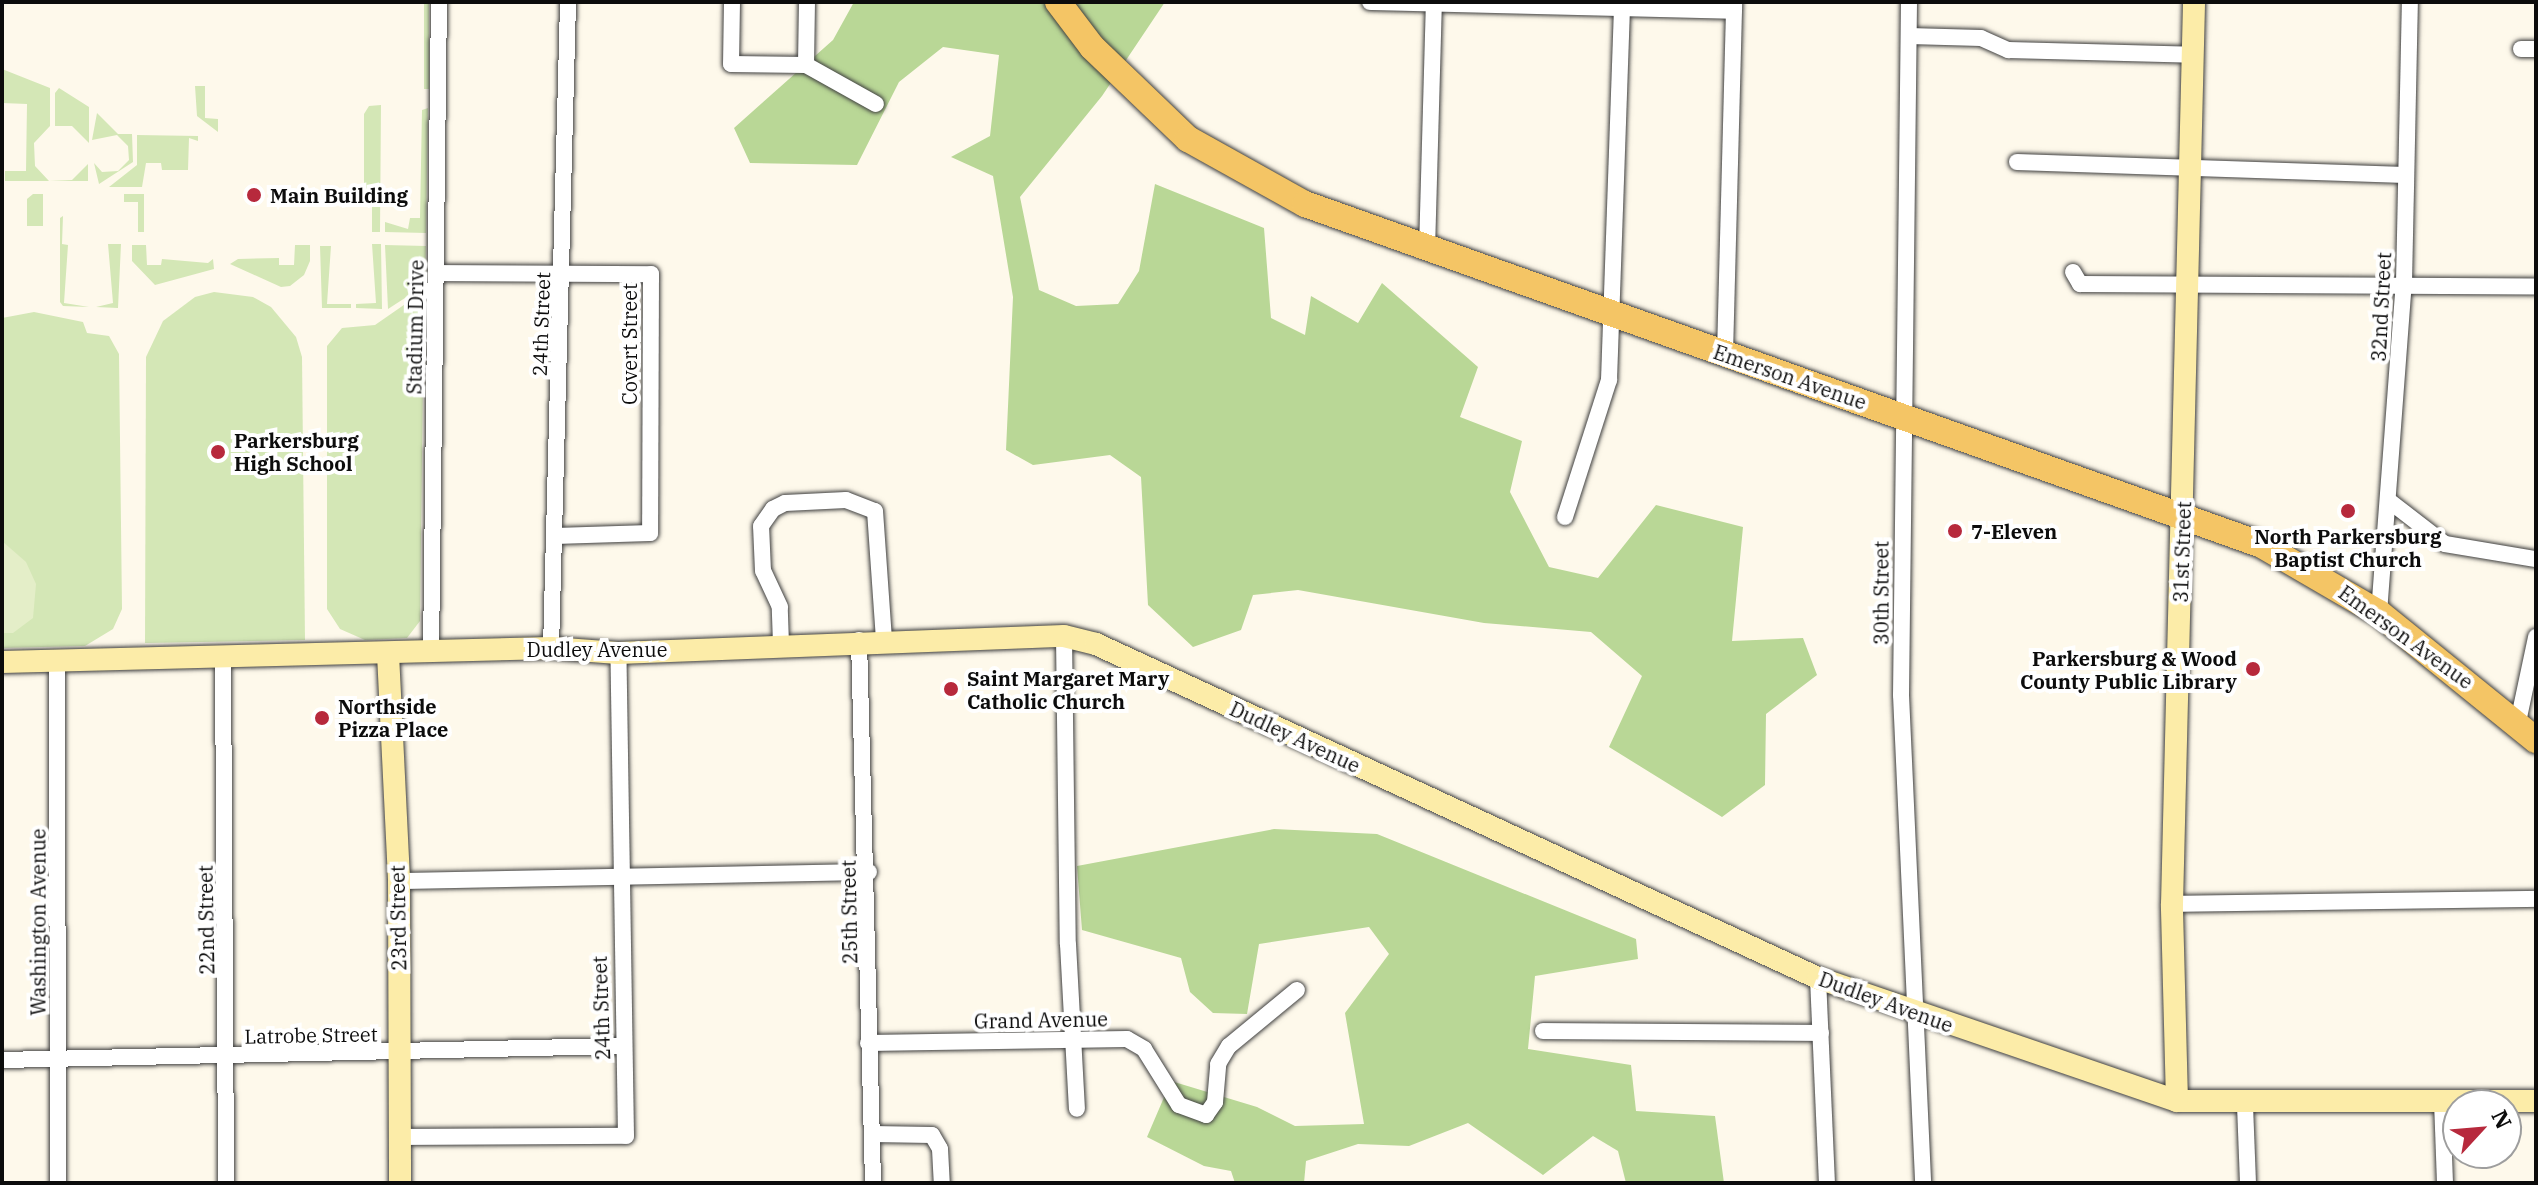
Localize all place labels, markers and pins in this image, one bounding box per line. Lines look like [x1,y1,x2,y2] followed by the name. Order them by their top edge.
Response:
[270,183,408,207] place label: Main Building
[245,186,263,204] marker: Main Building
[234,428,359,475] place label: Parkersburg High School
[209,443,227,461] marker: Parkersburg High School
[2339,502,2357,520] marker: North Parkersburg Baptist Church
[1971,519,2057,543] place label: 7-Eleven
[1946,522,1964,540] marker: 7-Eleven
[2254,524,2442,571] place label: North Parkersburg Baptist Church
[2020,646,2237,693] place label: Parkersburg & Wood County Public Library
[2244,660,2262,678] marker: Parkersburg & Wood County Public Library
[967,666,1169,713] place label: Saint Margaret Mary Catholic Church
[942,680,960,698] marker: Saint Margaret Mary Catholic Church
[338,694,448,741] place label: Northside Pizza Place
[313,709,331,727] marker: Northside Pizza Place

